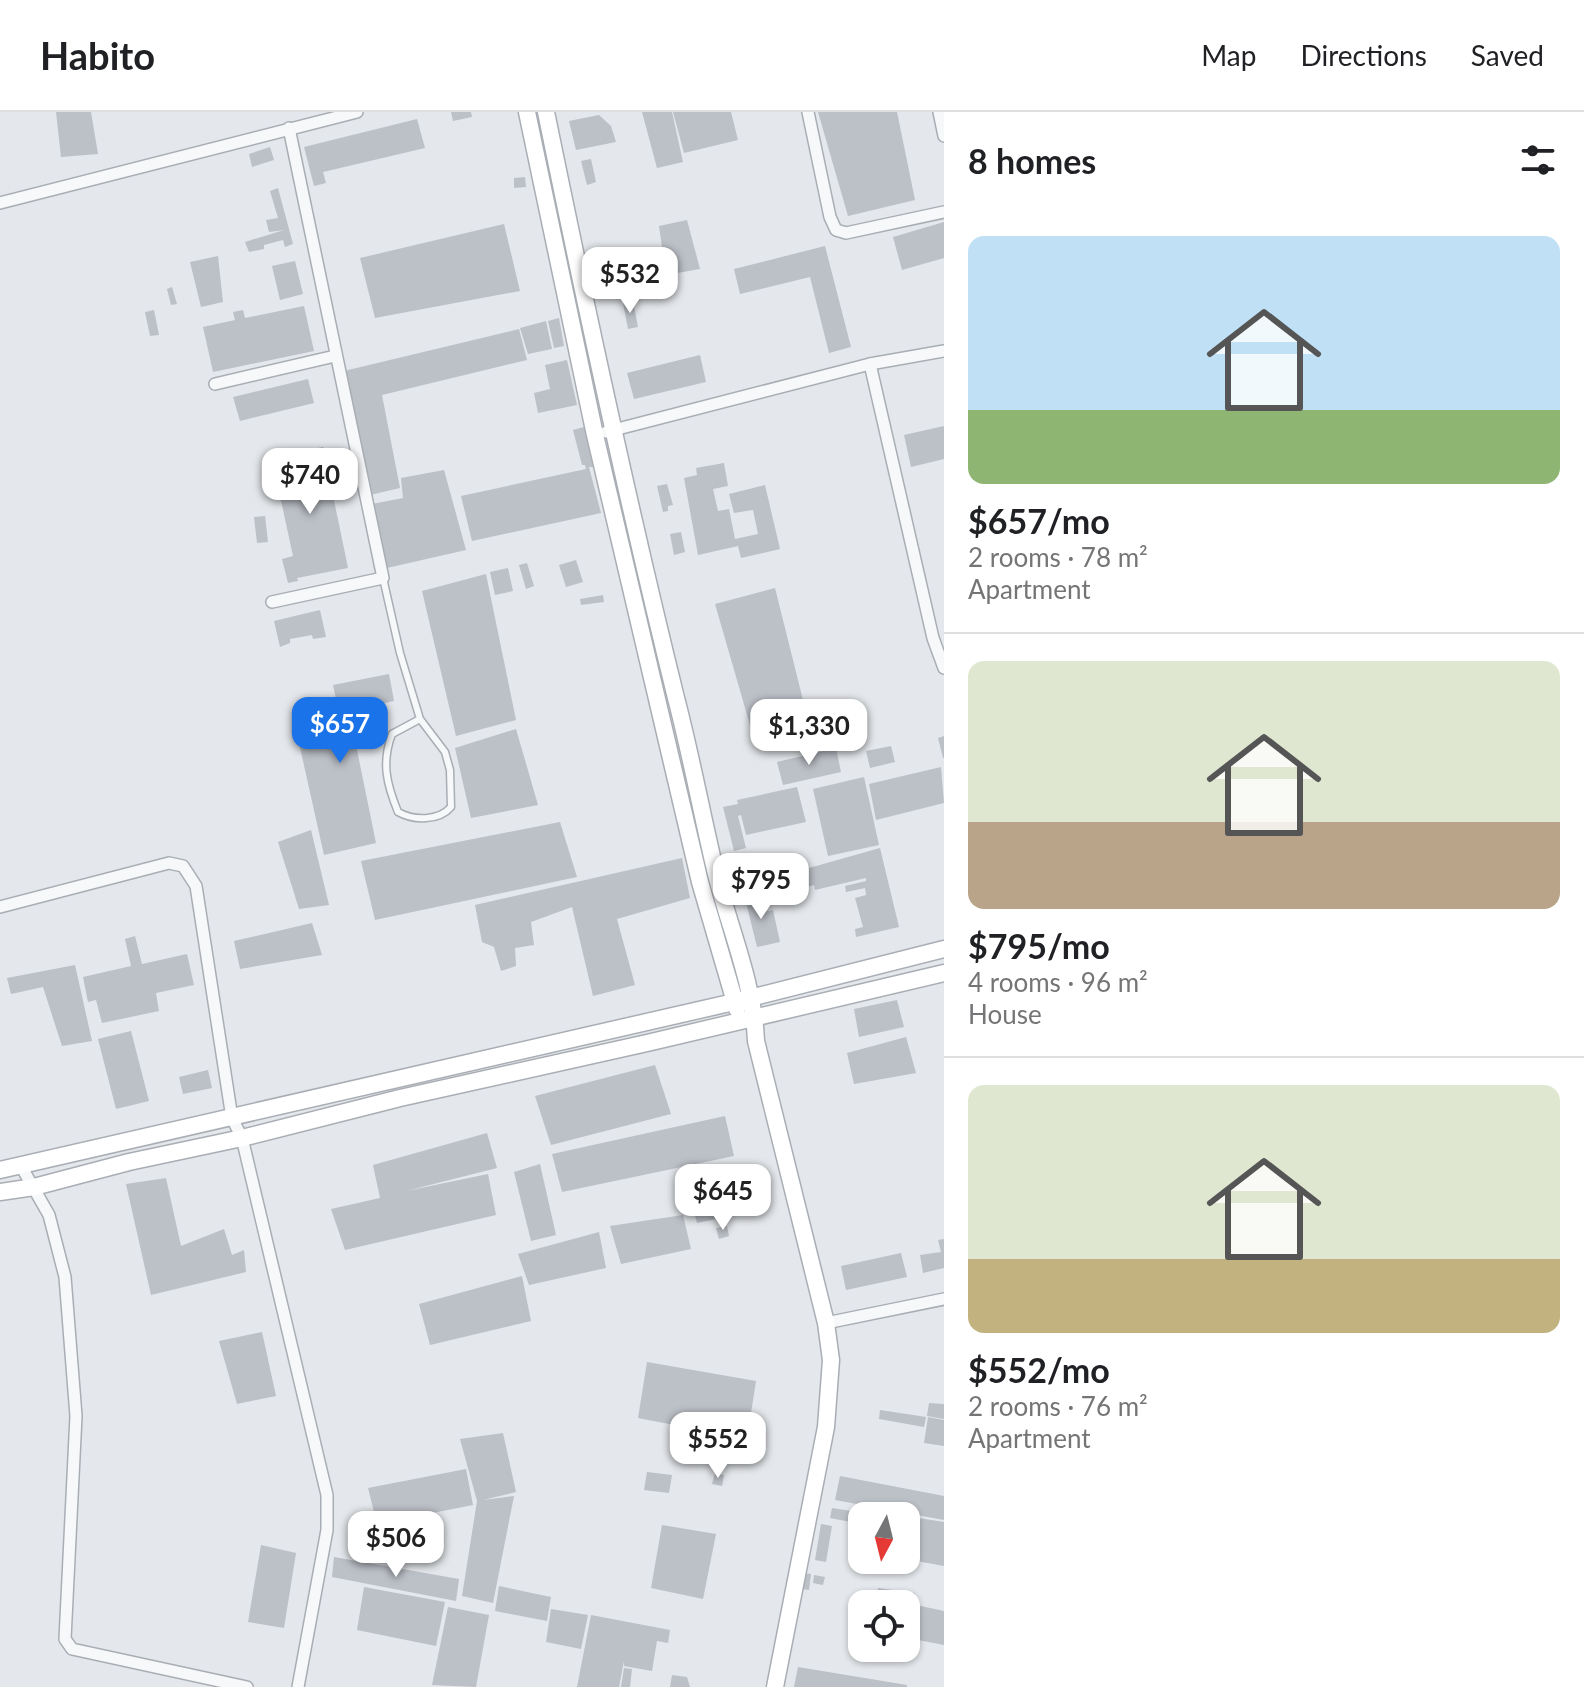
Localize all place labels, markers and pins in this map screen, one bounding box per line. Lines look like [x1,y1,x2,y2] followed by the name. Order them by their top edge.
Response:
[583,247,677,315] pin: $532
[263,448,357,516] pin: $740
[293,697,387,765] pin: $657
[744,699,874,767] pin: $1,330
[714,853,808,921] pin: $795
[676,1164,770,1232] pin: $645
[671,1412,765,1480] pin: $552
[349,1511,443,1579] pin: $506

